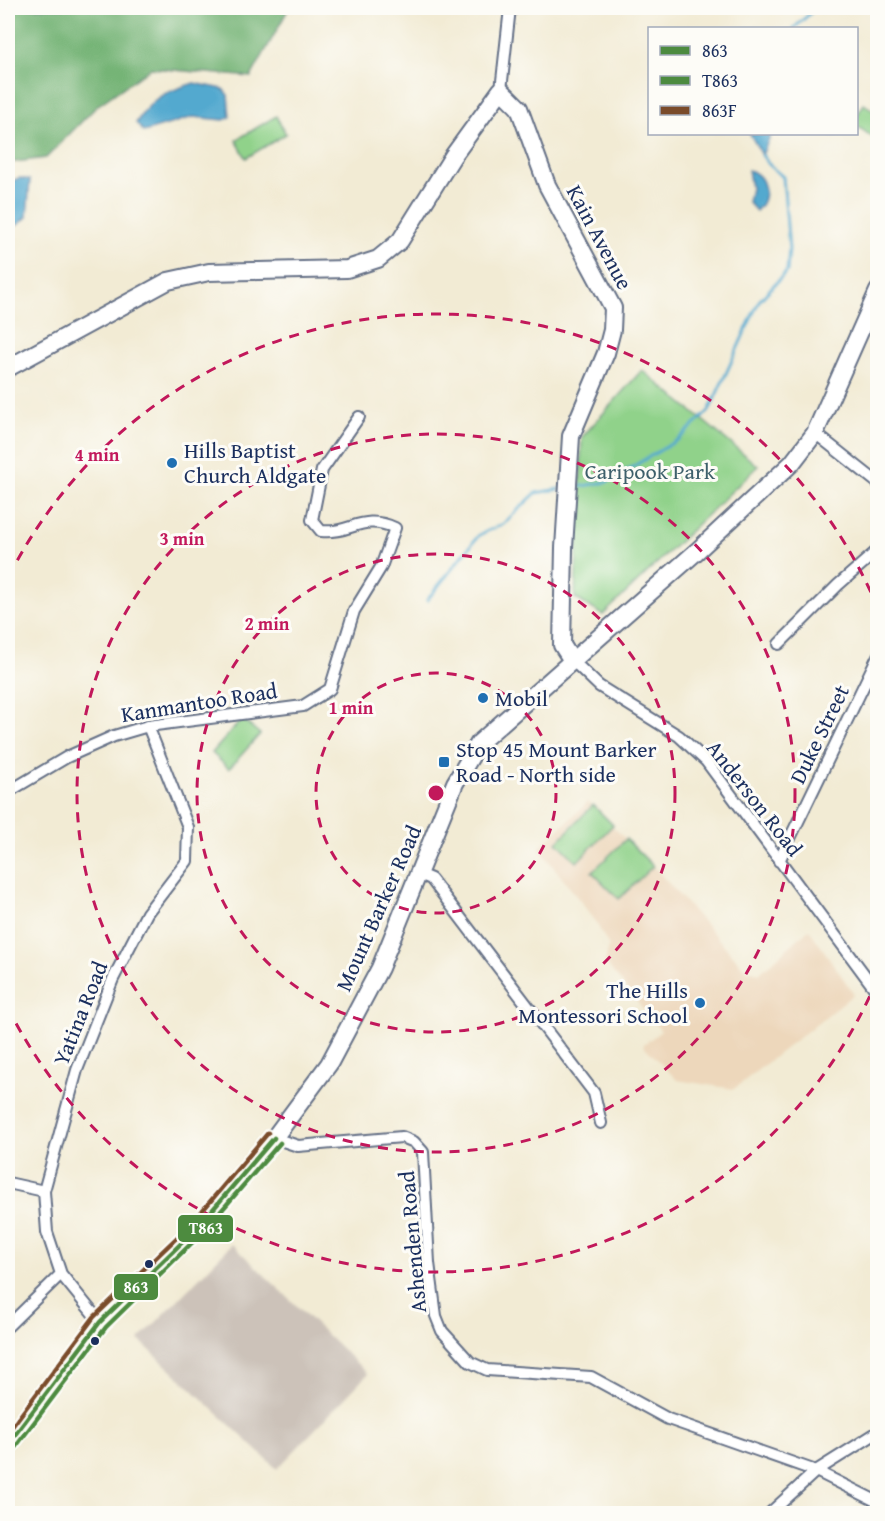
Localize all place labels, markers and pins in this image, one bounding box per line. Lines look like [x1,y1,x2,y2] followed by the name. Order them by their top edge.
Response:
[184,434,326,491] place label: Hills Baptist Church Aldgate
[165,456,179,470] marker: Hills Baptist Church Aldgate
[495,682,548,714] place label: Mobil
[476,691,490,705] marker: Mobil
[456,733,657,790] place label: Stop 45 Mount Barker Road - North side
[437,755,451,769] marker: Stop 45 Mount Barker Road - North side
[426,783,446,803] centre of rings
[518,974,688,1031] place label: The Hills Montessori School
[693,996,707,1010] marker: The Hills Montessori School
[143,1258,155,1270] unlabelled marker
[89,1335,101,1347] unlabelled marker

